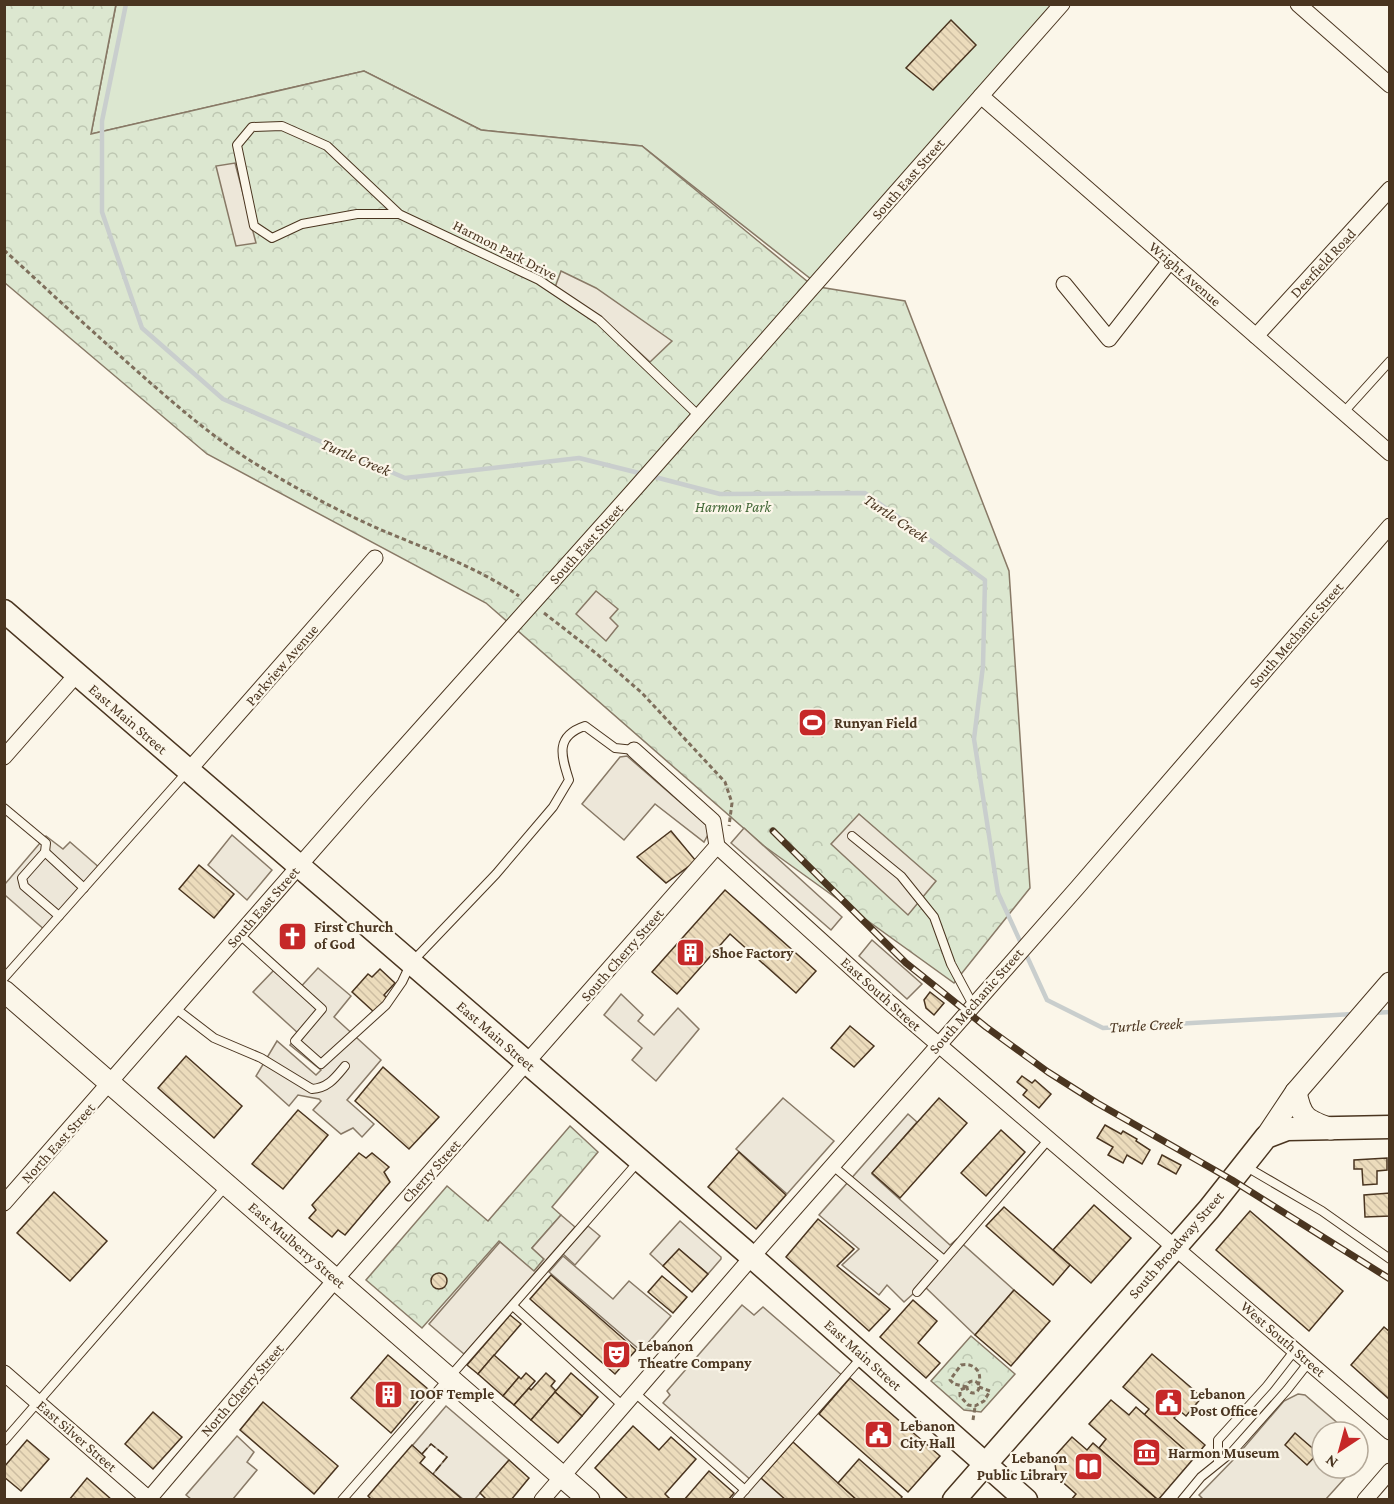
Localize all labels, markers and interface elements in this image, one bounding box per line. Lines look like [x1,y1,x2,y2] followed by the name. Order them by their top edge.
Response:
[868,134,948,223] street label: South East Street
[450,217,560,283] street label: Harmon Park Drive
[1287,225,1359,301] street label: Deerfield Road
[1145,238,1225,311] street label: Wright Avenue
[319,435,394,480] water label: Turtle Creek
[861,490,932,546] water label: Turtle Creek
[695,499,772,515] park label: Harmon Park
[546,500,627,587] street label: South East Street
[1246,578,1347,691] street label: South Mechanic Street
[243,621,322,709] street label: Parkview Avenue
[86,681,171,758] street label: East Main Street
[797,707,829,739] sports icon: Runyan Field
[834,715,918,731] place label: Runyan Field
[223,862,303,951] street label: South East Street
[577,905,668,1005] street label: South Cherry Street
[314,919,394,952] place label: First Church of God
[277,920,309,952] church icon: First Church of God
[675,937,707,969] building icon: Shoe Factory
[926,944,1027,1057] street label: South Mechanic Street
[712,945,794,961] place label: Shoe Factory
[838,954,925,1035] street label: East South Street
[454,998,539,1075] street label: East Main Street
[1109,1015,1184,1035] water label: Turtle Creek
[18,1099,99,1186] street label: North East Street
[399,1136,465,1206] street label: Cherry Street
[1125,1187,1228,1302] street label: South Broadway Street
[245,1199,349,1293] street label: East Mulberry Street
[1237,1298,1329,1381] street label: West South Street
[821,1316,906,1394] street label: East Main Street
[638,1338,752,1371] place label: Lebanon Theatre Company
[601,1339,633,1371] theatre icon: Lebanon Theatre Company
[197,1340,288,1440] street label: North Cherry Street
[373,1378,405,1410] building icon: IOOF Temple
[410,1386,494,1402] place label: IOOF Temple
[1190,1386,1258,1419] place label: Lebanon Post Office
[1153,1387,1185,1419] public building icon: Lebanon Post Office
[34,1397,121,1476] street label: East Silver Street
[900,1418,956,1451] place label: Lebanon City Hall
[863,1419,895,1451] public building icon: Lebanon City Hall
[1310,1420,1370,1480] north arrow
[1131,1437,1163,1469] museum icon: Harmon Museum
[1168,1445,1280,1461] place label: Harmon Museum
[977,1450,1068,1483] place label: Lebanon Public Library
[1072,1451,1104,1483] library icon: Lebanon Public Library
[1322,1452,1341,1472] text: N

